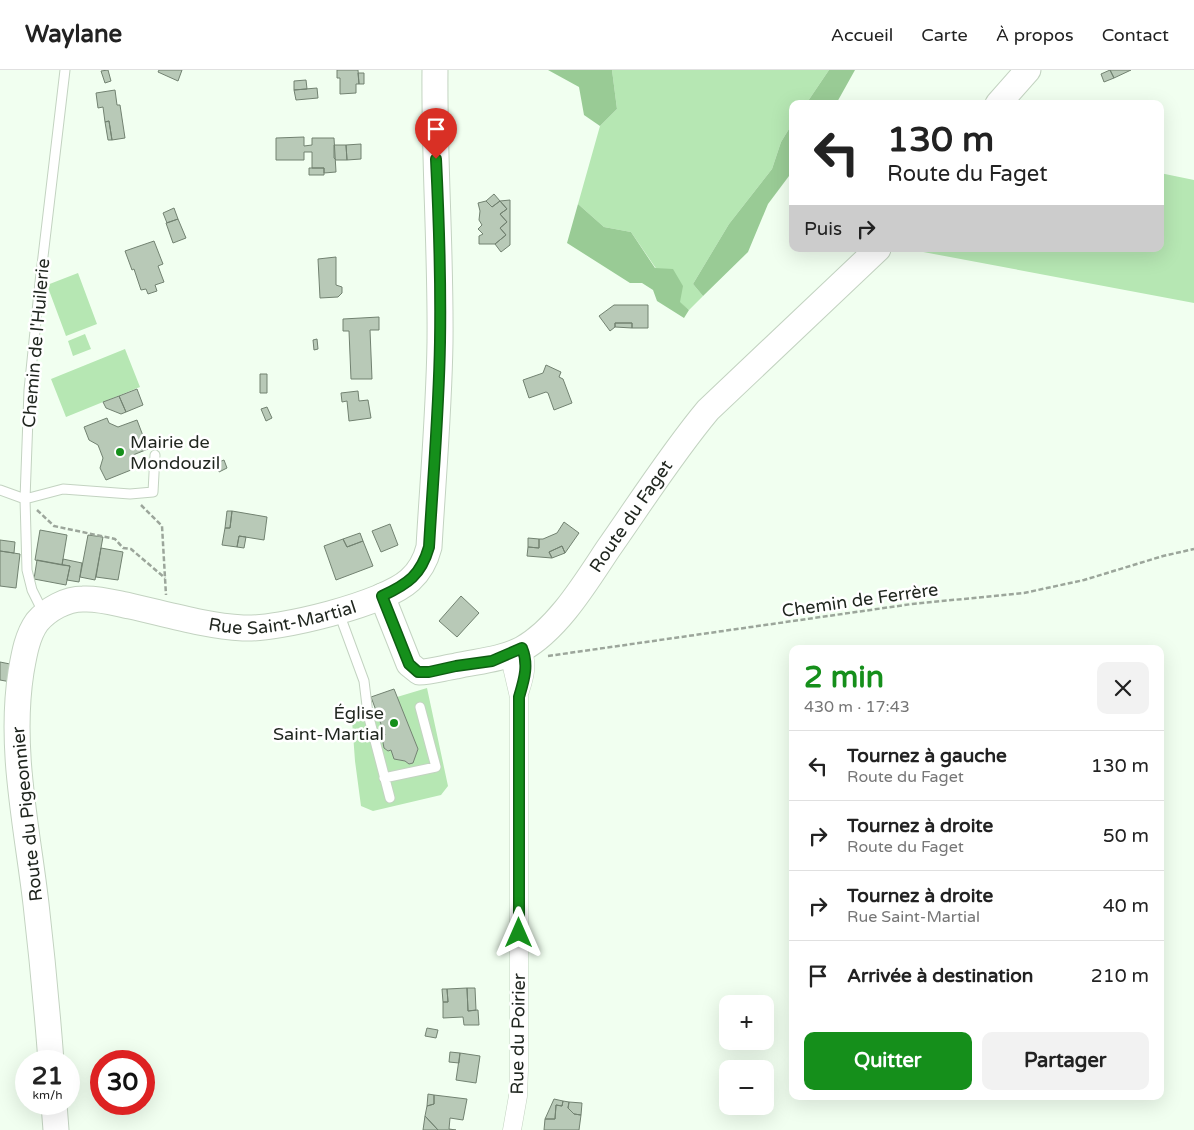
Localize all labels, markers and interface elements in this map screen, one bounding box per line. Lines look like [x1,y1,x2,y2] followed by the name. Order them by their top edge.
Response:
[25,20,122,49] text: Waylane
[831,24,893,46] text: Accueil
[921,24,968,46] text: Carte
[996,24,1074,46] text: À propos
[1102,24,1169,46] text: Contact
[415,108,457,159] pin
[422,115,450,143] icon: arrive
[887,119,994,161] text: 130 m
[804,120,869,185] icon: left
[887,161,1048,187] text: Route du Faget
[852,215,880,243] icon: right
[804,218,842,240] text: Puis
[18,257,54,429] street label: Chemin de l'Huilerie
[130,431,220,474] place label: Mairie de Mondouzil
[114,446,126,458] marker: Mairie de Mondouzil
[585,455,677,577] street label: Route du Faget
[781,578,939,622] street label: Chemin de Ferrère
[207,596,359,639] street label: Rue Saint-Martial
[804,659,884,696] text: 2 min
[1097,662,1149,714] button: close
[804,697,910,717] text: 430 m · 17:43
[273,702,384,745] place label: Église Saint-Martial
[388,717,400,729] marker: Église Saint-Martial
[7,725,47,903] street label: Route du Pigeonnier
[847,745,1007,767] text: Tournez à gauche
[804,752,832,780] icon: left
[1091,755,1149,777] text: 130 m
[847,767,964,787] text: Route du Faget
[847,815,993,837] text: Tournez à droite
[804,822,832,850] icon: right
[1103,825,1149,847] text: 50 m
[847,837,964,857] text: Route du Faget
[847,885,993,907] text: Tournez à droite
[804,892,832,920] icon: right
[1103,895,1149,917] text: 40 m
[492,906,544,958] position arrow
[847,907,980,927] text: Rue Saint-Martial
[804,962,832,990] icon: arrive
[847,965,1033,987] text: Arrivée à destination
[1091,965,1149,987] text: 210 m
[506,973,530,1095] street label: Rue du Poirier
[719,995,774,1115] map controls
[719,995,774,1050] button: +
[804,1032,972,1090] button: Quitter
[982,1032,1149,1090] button: Partager
[90,1050,155,1115] speed limit sign: 30
[719,1060,774,1115] button: −
[32,1061,63,1091] text: 21
[32,1088,63,1102] text: km/h

